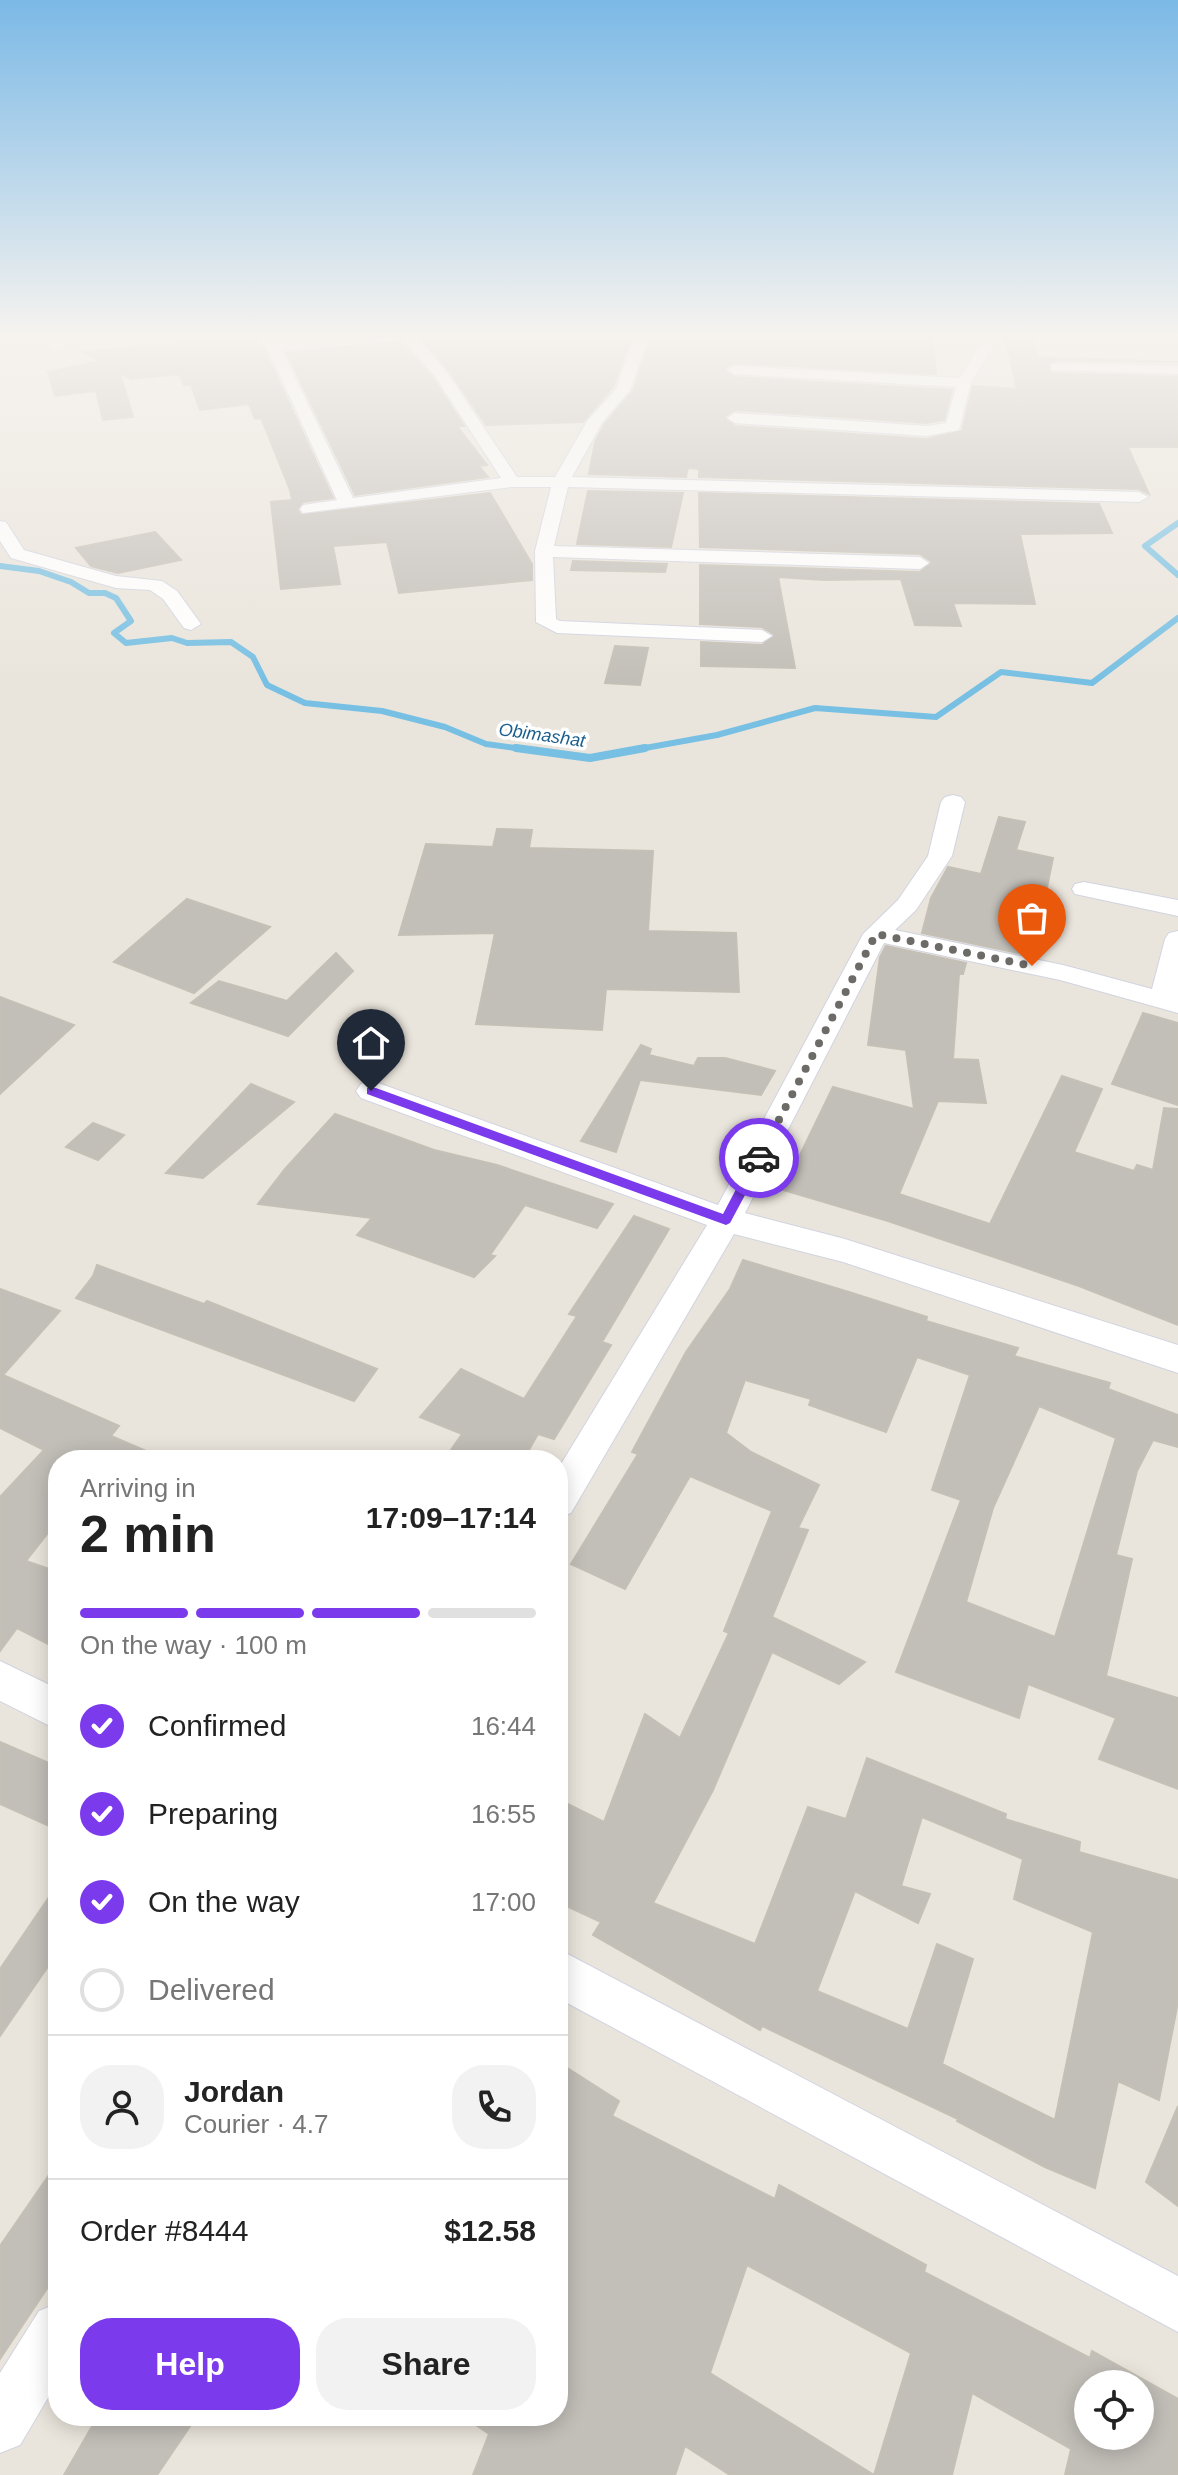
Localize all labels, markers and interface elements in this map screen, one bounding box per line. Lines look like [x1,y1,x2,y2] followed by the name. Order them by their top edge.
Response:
[498,719,587,751] water label: Obimashat
[998,884,1066,966] pin
[1010,896,1054,940] icon: bag
[337,1009,405,1091] pin
[349,1021,393,1065] icon: home
[719,1118,799,1198] courier
[737,1136,781,1180] icon: car
[80,1473,196,1503] text: Arriving in
[366,1501,536,1534] text: 17:09–17:14
[80,1505,216,1563] text: 2 min
[80,1630,307,1660] text: On the way · 100 m
[80,1704,124,1748] icon: check
[148,1709,286,1742] text: Confirmed
[471,1711,536,1741] text: 16:44
[80,1792,124,1836] icon: check
[148,1797,278,1830] text: Preparing
[471,1799,536,1829] text: 16:55
[80,1880,124,1924] icon: check
[148,1885,300,1918] text: On the way
[471,1887,536,1917] text: 17:00
[148,1973,275,2006] text: Delivered
[80,2065,164,2149] button: person
[452,2065,536,2149] button: phone
[184,2075,284,2108] text: Jordan
[184,2109,329,2139] text: Courier · 4.7
[80,2214,248,2247] text: Order #8444
[444,2214,536,2247] text: $12.58
[80,2318,300,2410] button: Help
[316,2318,536,2410] button: Share
[1074,2370,1154,2450] map controls
[1074,2370,1154,2450] button: locate

